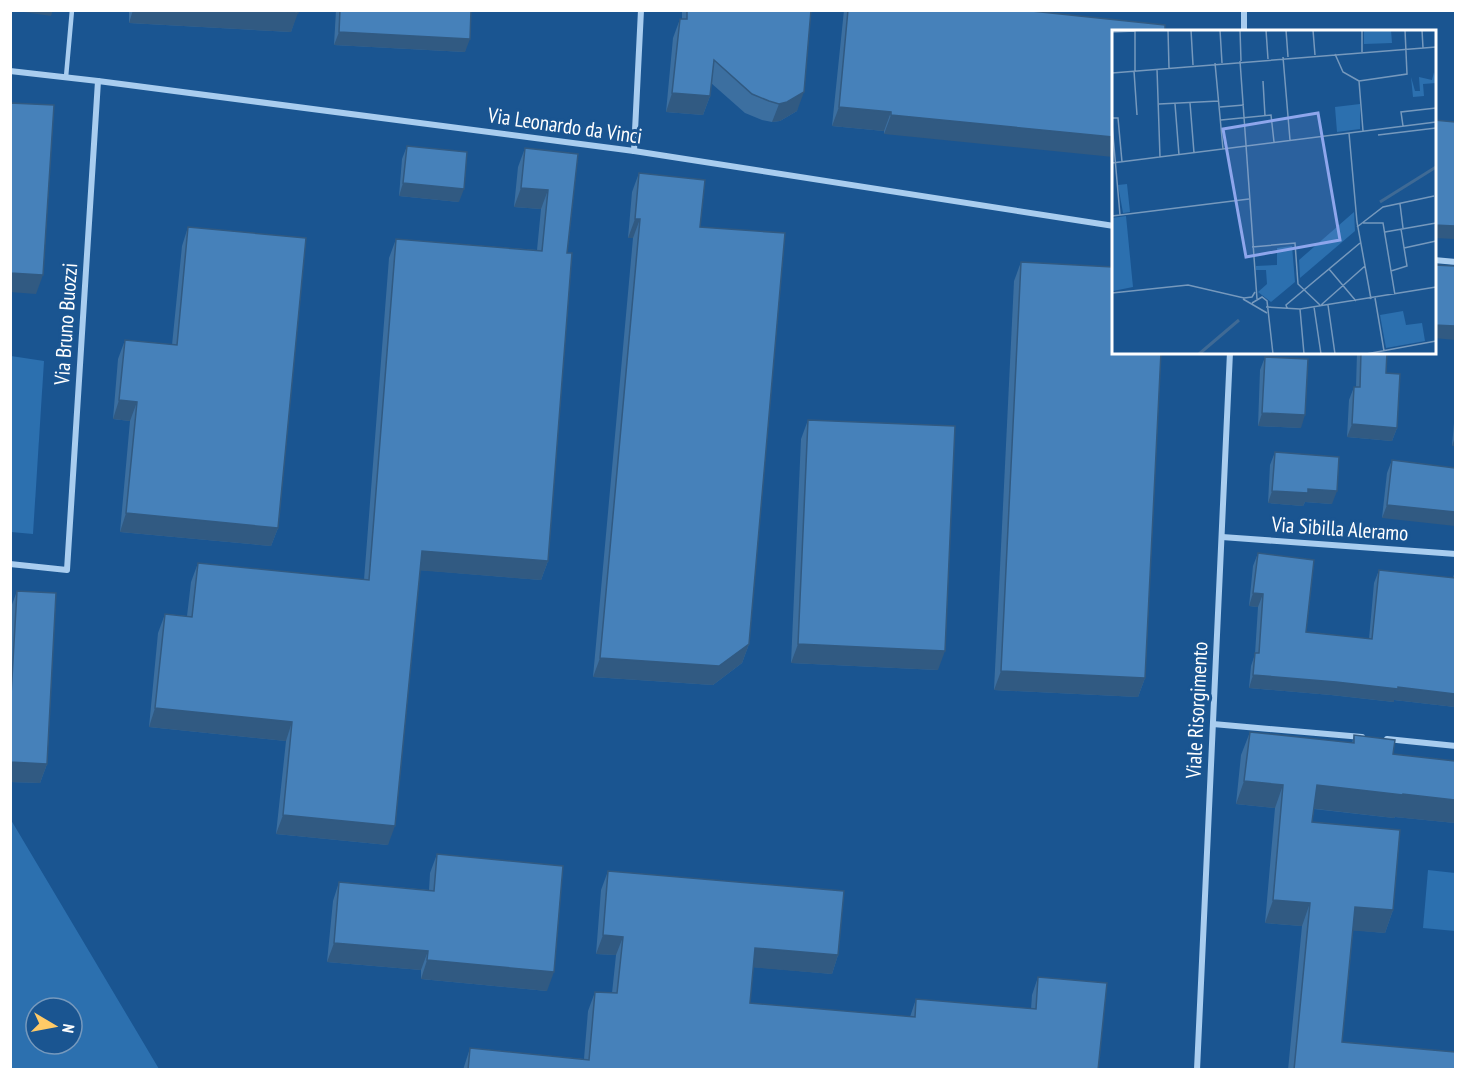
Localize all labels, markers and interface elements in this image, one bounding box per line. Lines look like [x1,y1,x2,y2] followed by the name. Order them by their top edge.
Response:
[1112,30,1436,354] inset map
[485,101,644,150] street label: Via Leonardo da Vinci
[48,262,83,387] street label: Via Bruno Buozzi
[1270,510,1409,547] street label: Via Sibilla Aleramo
[1179,641,1214,780] street label: Viale Risorgimento
[24,996,84,1056] north arrow
[58,1023,79,1035] text: N

